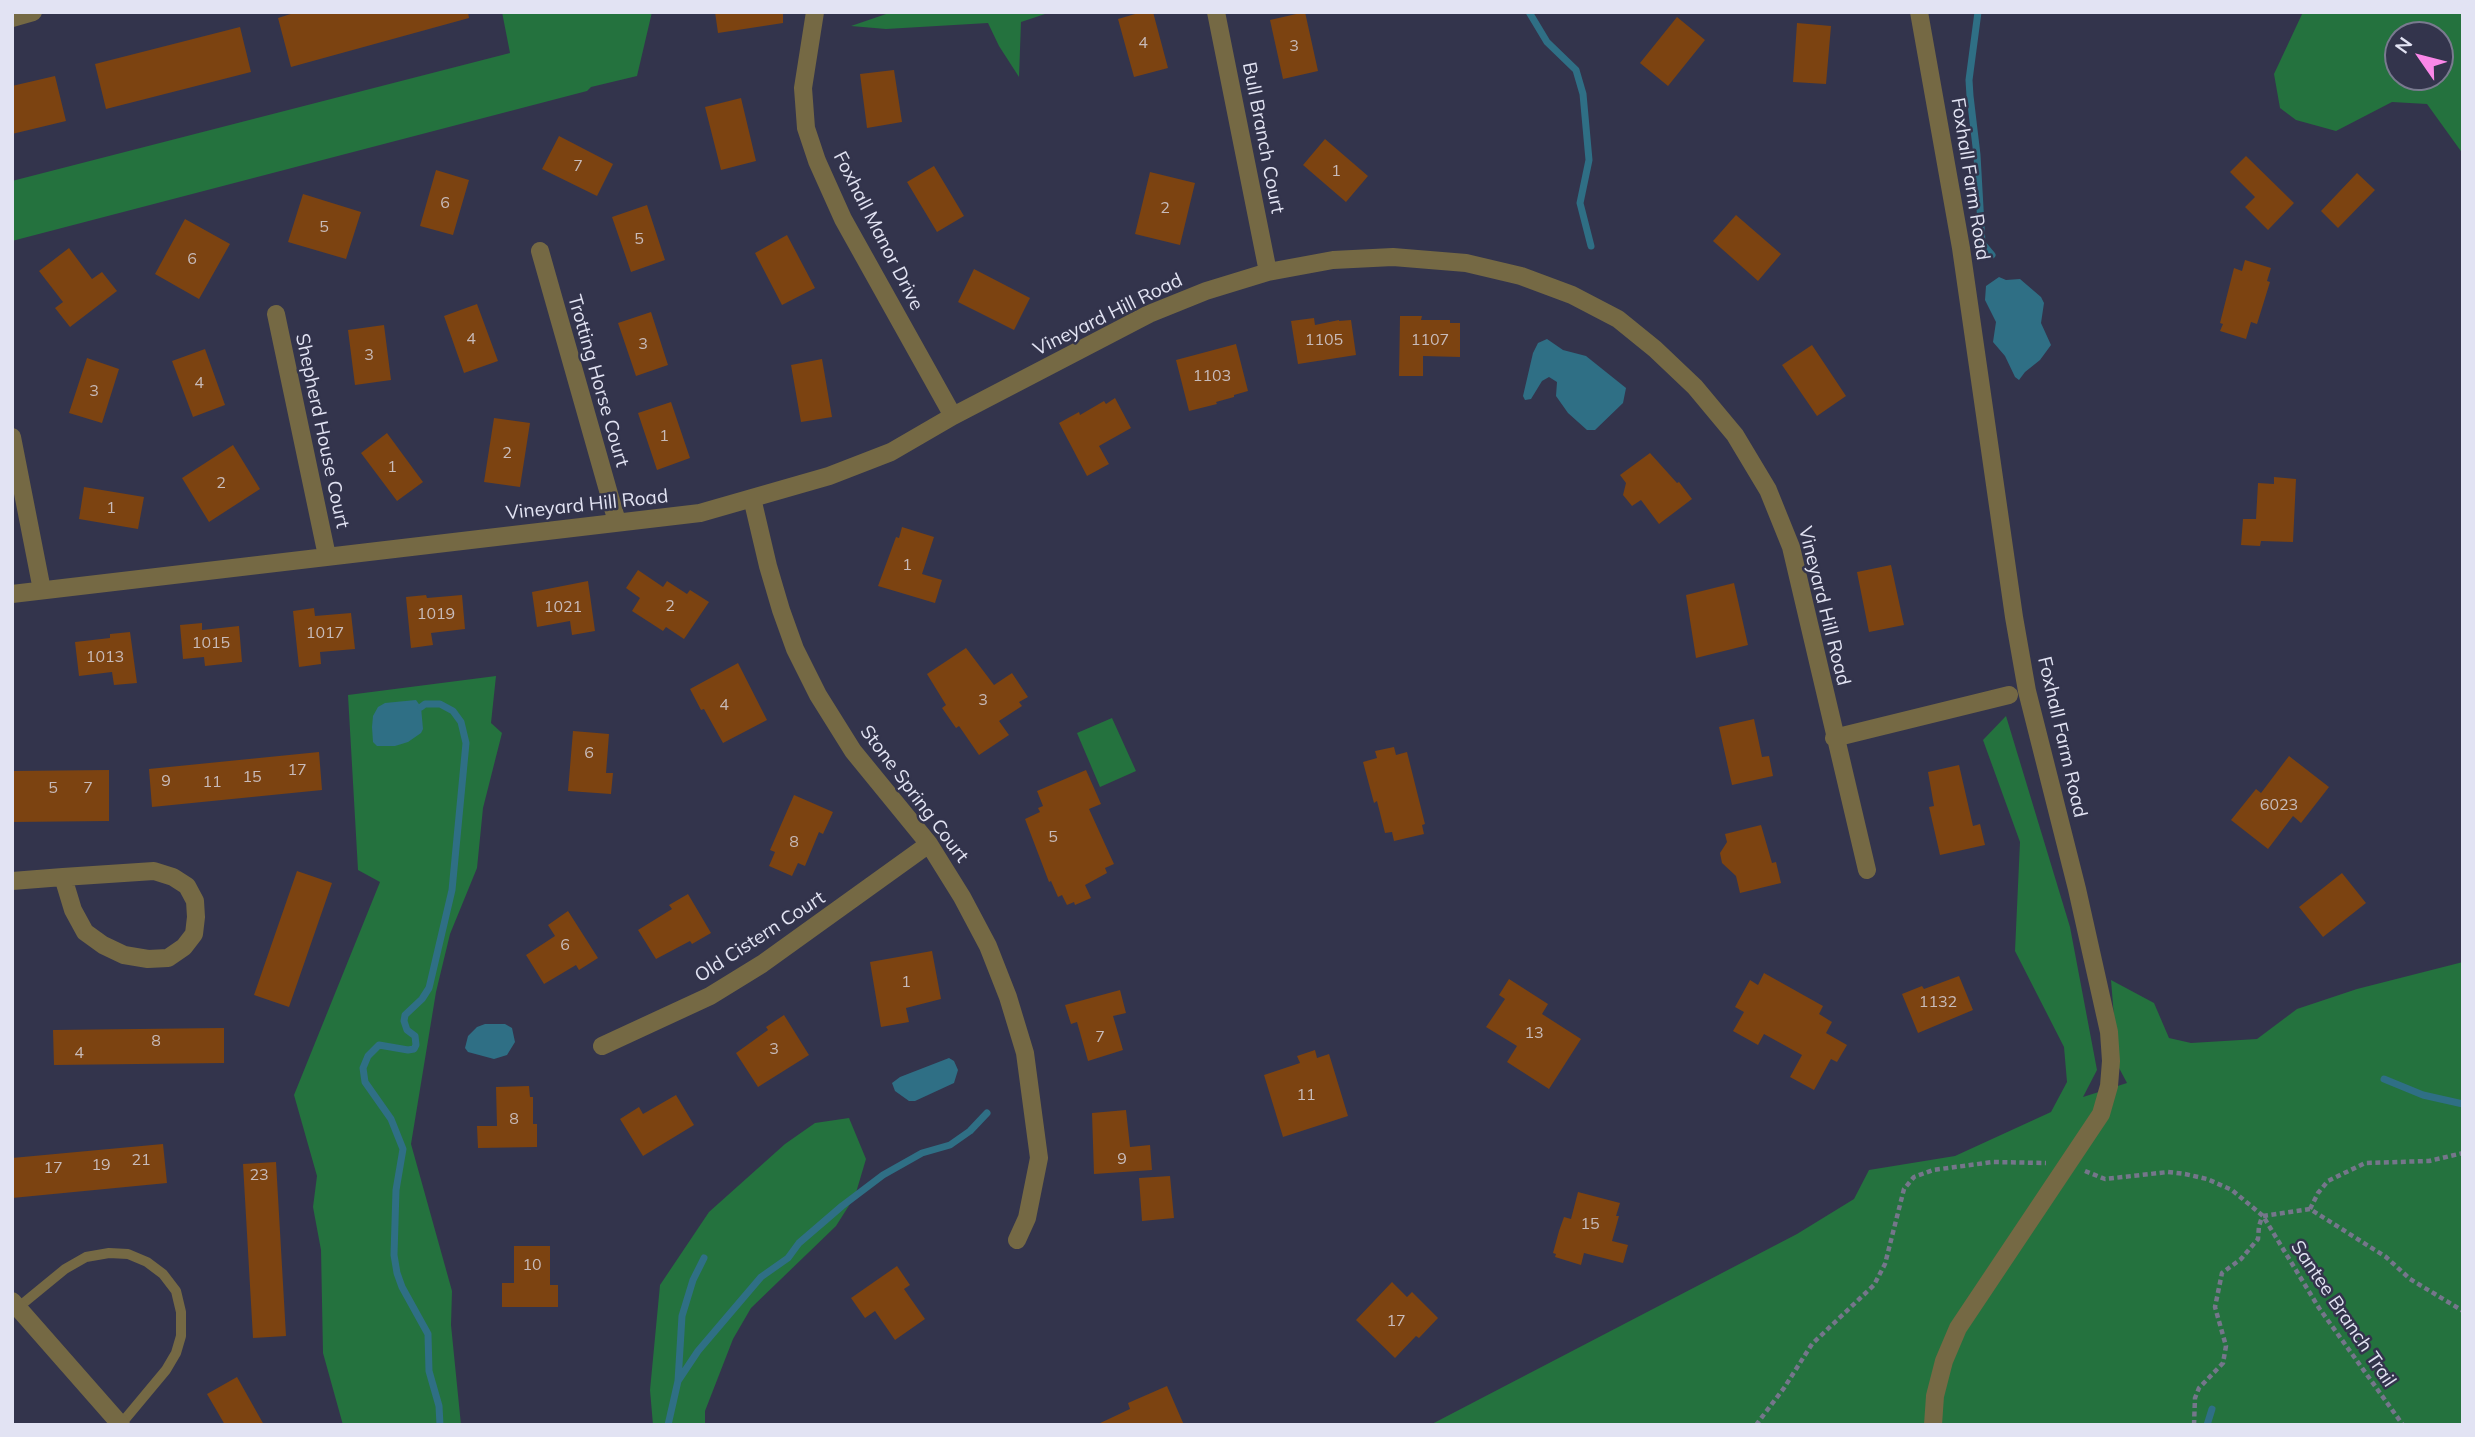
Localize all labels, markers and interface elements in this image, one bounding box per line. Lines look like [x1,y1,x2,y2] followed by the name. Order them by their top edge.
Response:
[2384,21,2454,91] north arrow
[2389,32,2417,58] text: N
[1138,33,1148,53] house number: 4
[1289,36,1299,56] house number: 3
[1237,60,1289,216] street label: Bull Branch Court
[1946,96,1994,262] street label: Foxhall Farm Road
[828,148,928,314] street label: Foxhall Manor Drive
[573,156,583,176] house number: 7
[1331,161,1341,181] house number: 1
[440,193,450,213] house number: 6
[1160,198,1170,218] house number: 2
[319,217,329,237] house number: 5
[634,229,644,249] house number: 5
[187,249,197,269] house number: 6
[1030,269,1186,361] street label: Vineyard Hill Road
[563,292,633,470] street label: Trotting Horse Court
[466,329,476,349] house number: 4
[1305,330,1343,350] house number: 1105
[1411,330,1449,350] house number: 1107
[290,332,354,530] street label: Shepherd House Court
[638,334,648,354] house number: 3
[364,345,374,365] house number: 3
[1193,366,1231,386] house number: 1103
[194,373,204,393] house number: 4
[89,381,99,401] house number: 3
[659,426,669,446] house number: 1
[502,443,512,463] house number: 2
[387,457,397,477] house number: 1
[216,473,226,493] house number: 2
[505,485,669,525] street label: Vineyard Hill Road
[106,498,116,518] house number: 1
[1793,524,1855,688] street label: Vineyard Hill Road
[902,555,912,575] house number: 1
[665,596,675,616] house number: 2
[544,597,582,617] house number: 1021
[417,604,455,624] house number: 1019
[306,623,344,643] house number: 1017
[192,633,230,653] house number: 1015
[86,647,124,667] house number: 1013
[2032,654,2092,820] street label: Foxhall Farm Road
[978,690,988,710] house number: 3
[719,695,729,715] house number: 4
[855,721,973,867] street label: Stone Spring Court
[584,743,594,763] house number: 6
[287,760,307,780] house number: 17
[242,767,262,787] house number: 15
[161,771,171,791] house number: 9
[202,772,222,792] house number: 11
[48,778,58,798] house number: 5
[83,778,93,798] house number: 7
[2260,795,2298,815] house number: 6023
[1048,827,1058,847] house number: 5
[789,832,799,852] house number: 8
[691,886,829,988] street label: Old Cistern Court
[560,935,570,955] house number: 6
[901,972,911,992] house number: 1
[1919,992,1957,1012] house number: 1132
[1524,1023,1544,1043] house number: 13
[1095,1027,1105,1047] house number: 7
[151,1031,161,1051] house number: 8
[769,1039,779,1059] house number: 3
[74,1043,84,1063] house number: 4
[1296,1085,1316,1105] house number: 11
[509,1109,519,1129] house number: 8
[1117,1149,1127,1169] house number: 9
[131,1150,151,1170] house number: 21
[91,1155,111,1175] house number: 19
[43,1158,63,1178] house number: 17
[249,1165,269,1185] house number: 23
[1580,1214,1600,1234] house number: 15
[2286,1237,2400,1391] street label: Santee Branch Trail
[522,1255,542,1275] house number: 10
[1386,1311,1406,1331] house number: 17

